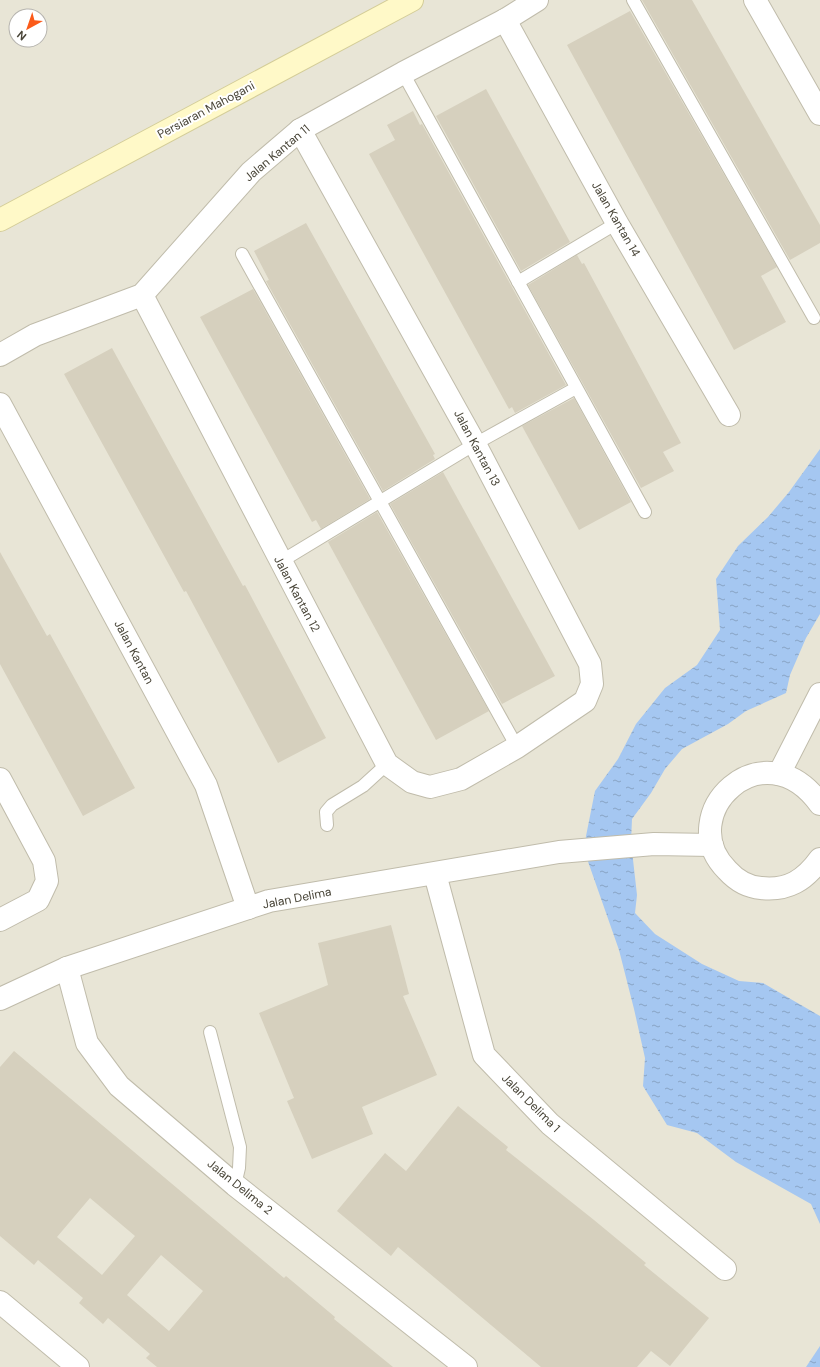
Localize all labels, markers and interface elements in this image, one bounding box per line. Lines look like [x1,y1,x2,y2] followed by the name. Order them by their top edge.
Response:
[8,8,48,48] north arrow
[14,28,29,44] text: N
[155,78,257,142] street label: Persiaran Mahogani
[241,121,313,185] street label: Jalan Kantan 11
[588,178,644,260] street label: Jalan Kantan 14
[450,407,504,489] street label: Jalan Kantan 13
[270,553,324,635] street label: Jalan Kantan 12
[110,617,158,687] street label: Jalan Kantan
[261,883,333,913] street label: Jalan Delima
[498,1070,564,1136] street label: Jalan Delima 1
[204,1156,276,1218] street label: Jalan Delima 2

